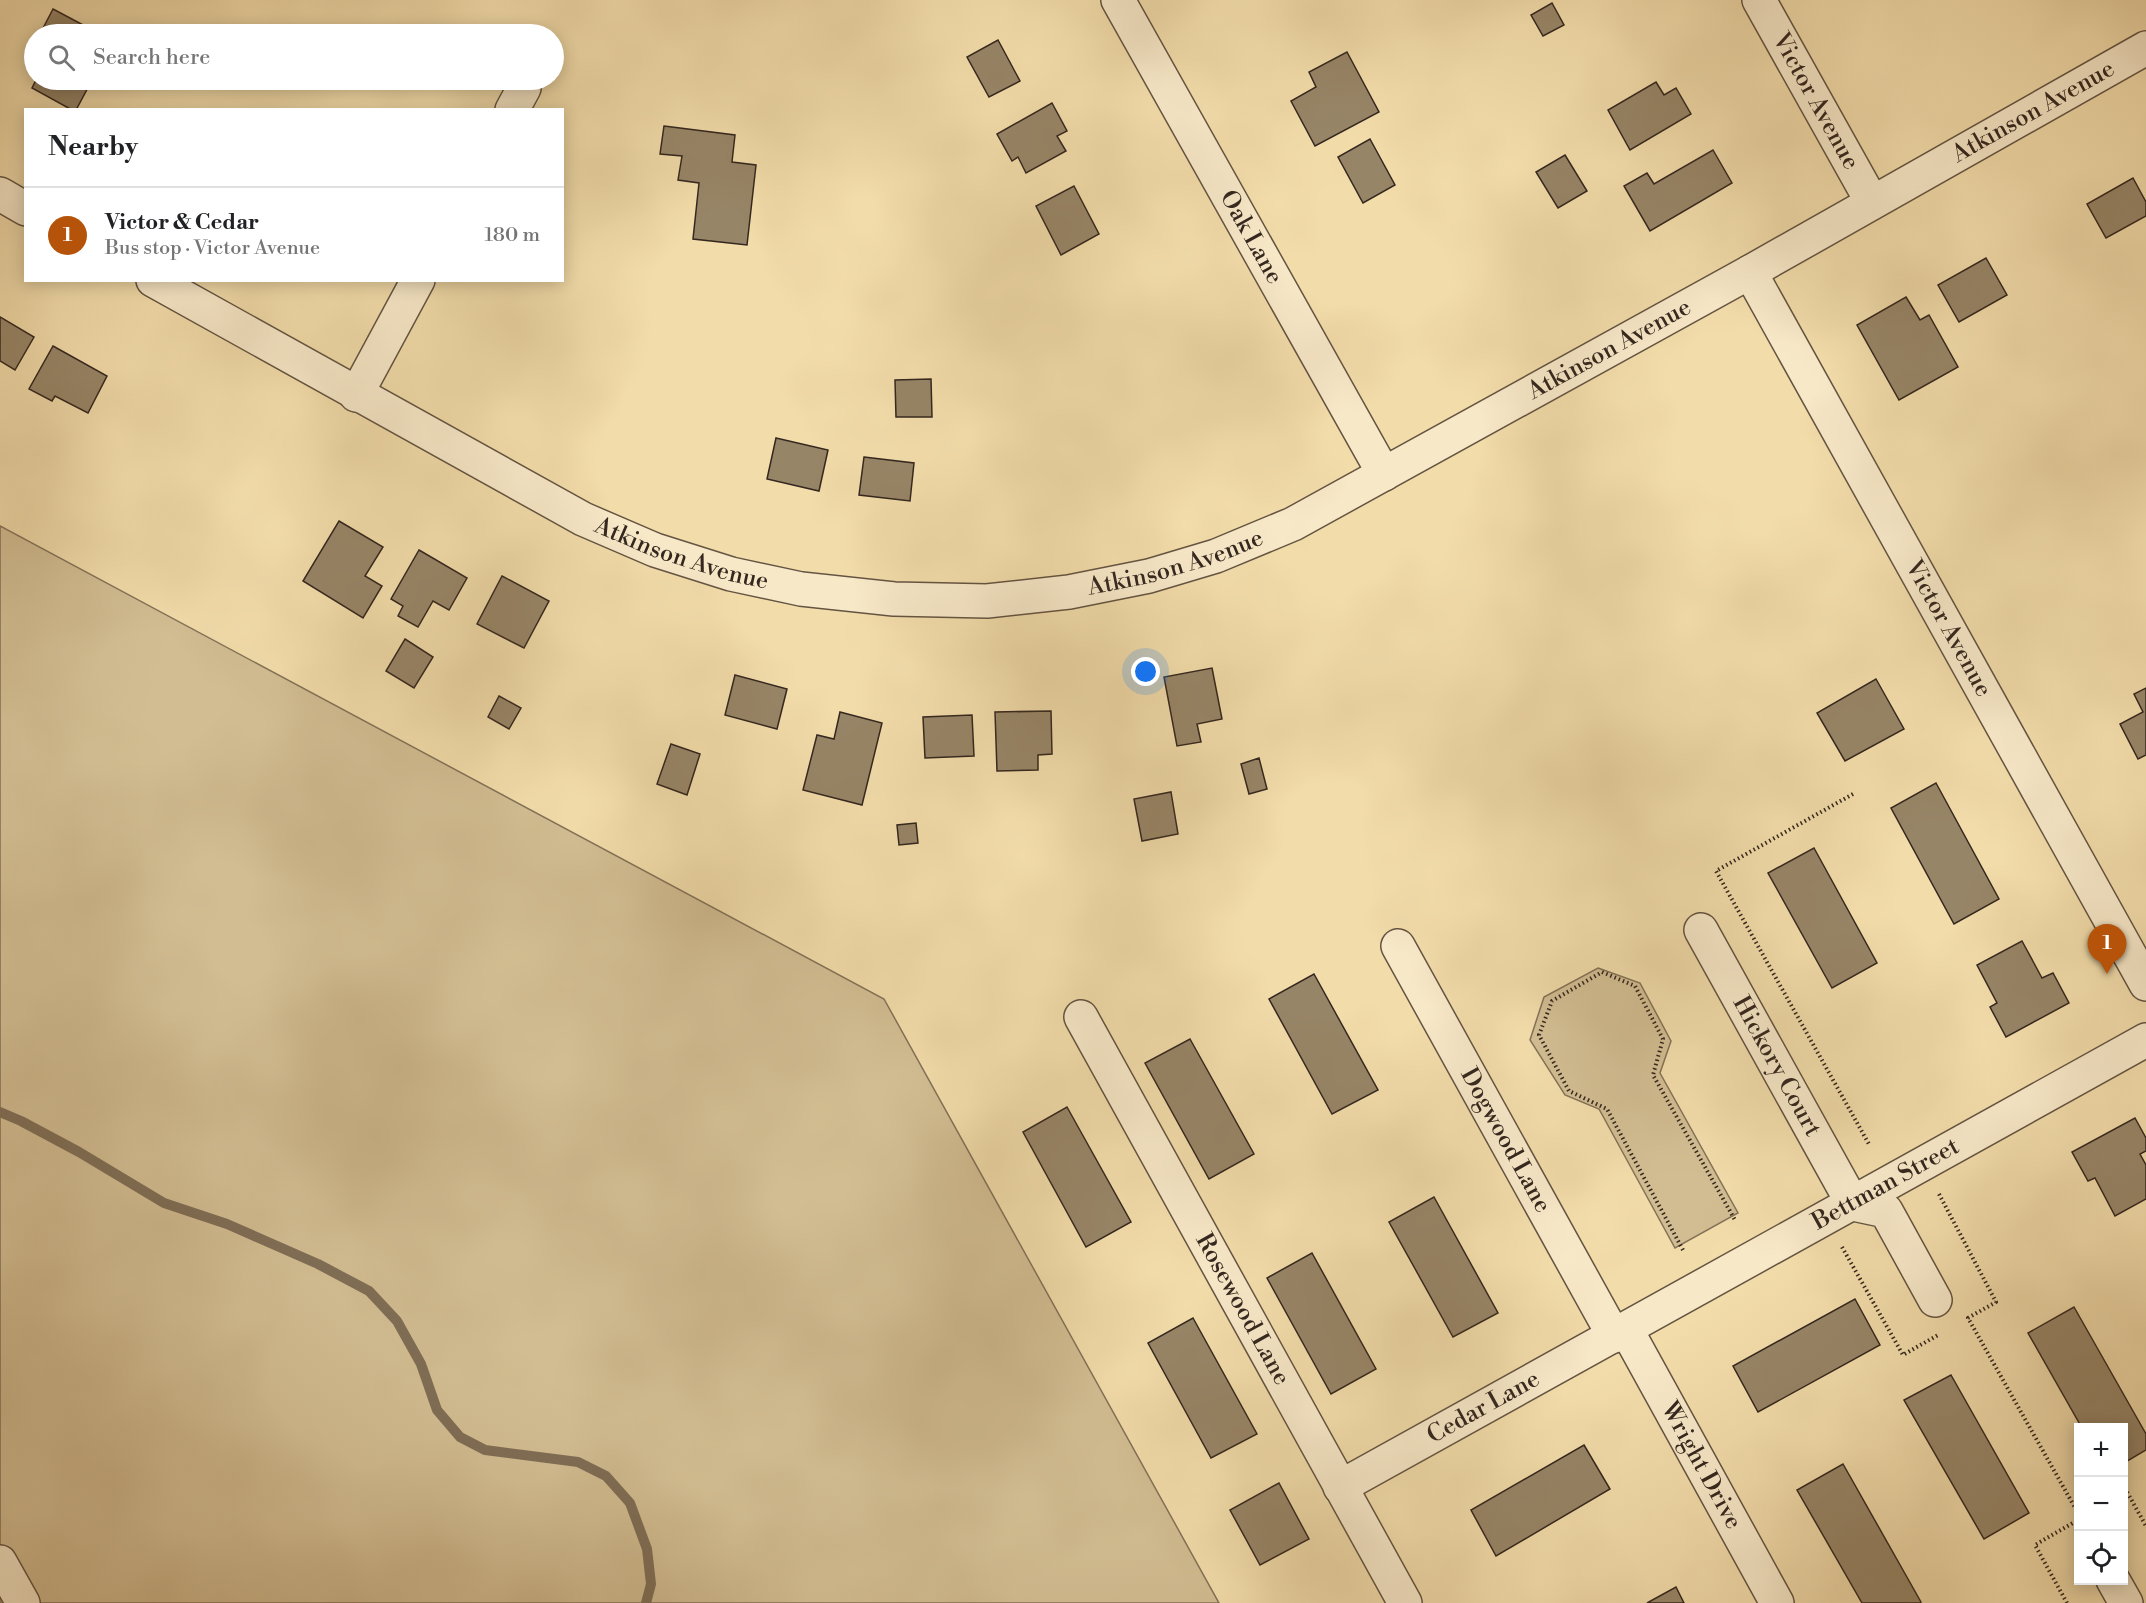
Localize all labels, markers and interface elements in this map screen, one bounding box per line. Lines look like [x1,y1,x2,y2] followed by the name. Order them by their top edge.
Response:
[24,24,564,90] search box
[1765,27,1866,175] street label: Victor Avenue
[45,41,78,74] icon: search
[93,44,210,71] text: Search here
[1946,54,2120,170] street label: Atkinson Avenue
[48,131,138,163] text: Nearby
[1213,185,1289,289] street label: Oak Lane
[105,209,259,236] text: Victor & Cedar
[63,223,72,248] text: 1
[485,223,540,248] text: 180 m
[105,236,320,261] text: Bus stop · Victor Avenue
[1522,292,1696,407] street label: Atkinson Avenue
[589,510,771,597] street label: Atkinson Avenue
[1084,523,1268,603] street label: Atkinson Avenue
[1898,554,1998,702] street label: Victor Avenue
[1131,657,1160,686] your location
[2088,924,2126,974] pin: 1
[1726,991,1828,1142] street label: Hickory Court
[1453,1063,1558,1218] street label: Dogwood Lane
[1806,1131,1965,1238] street label: Bettman Street
[1189,1228,1297,1390] street label: Rosewood Lane
[1422,1364,1545,1451] street label: Cedar Lane
[1654,1396,1748,1535] street label: Wright Drive
[2074,1423,2128,1585] map controls
[2074,1423,2128,1477] button: +
[2074,1477,2128,1531] button: −
[2074,1531,2128,1585] button: locate

